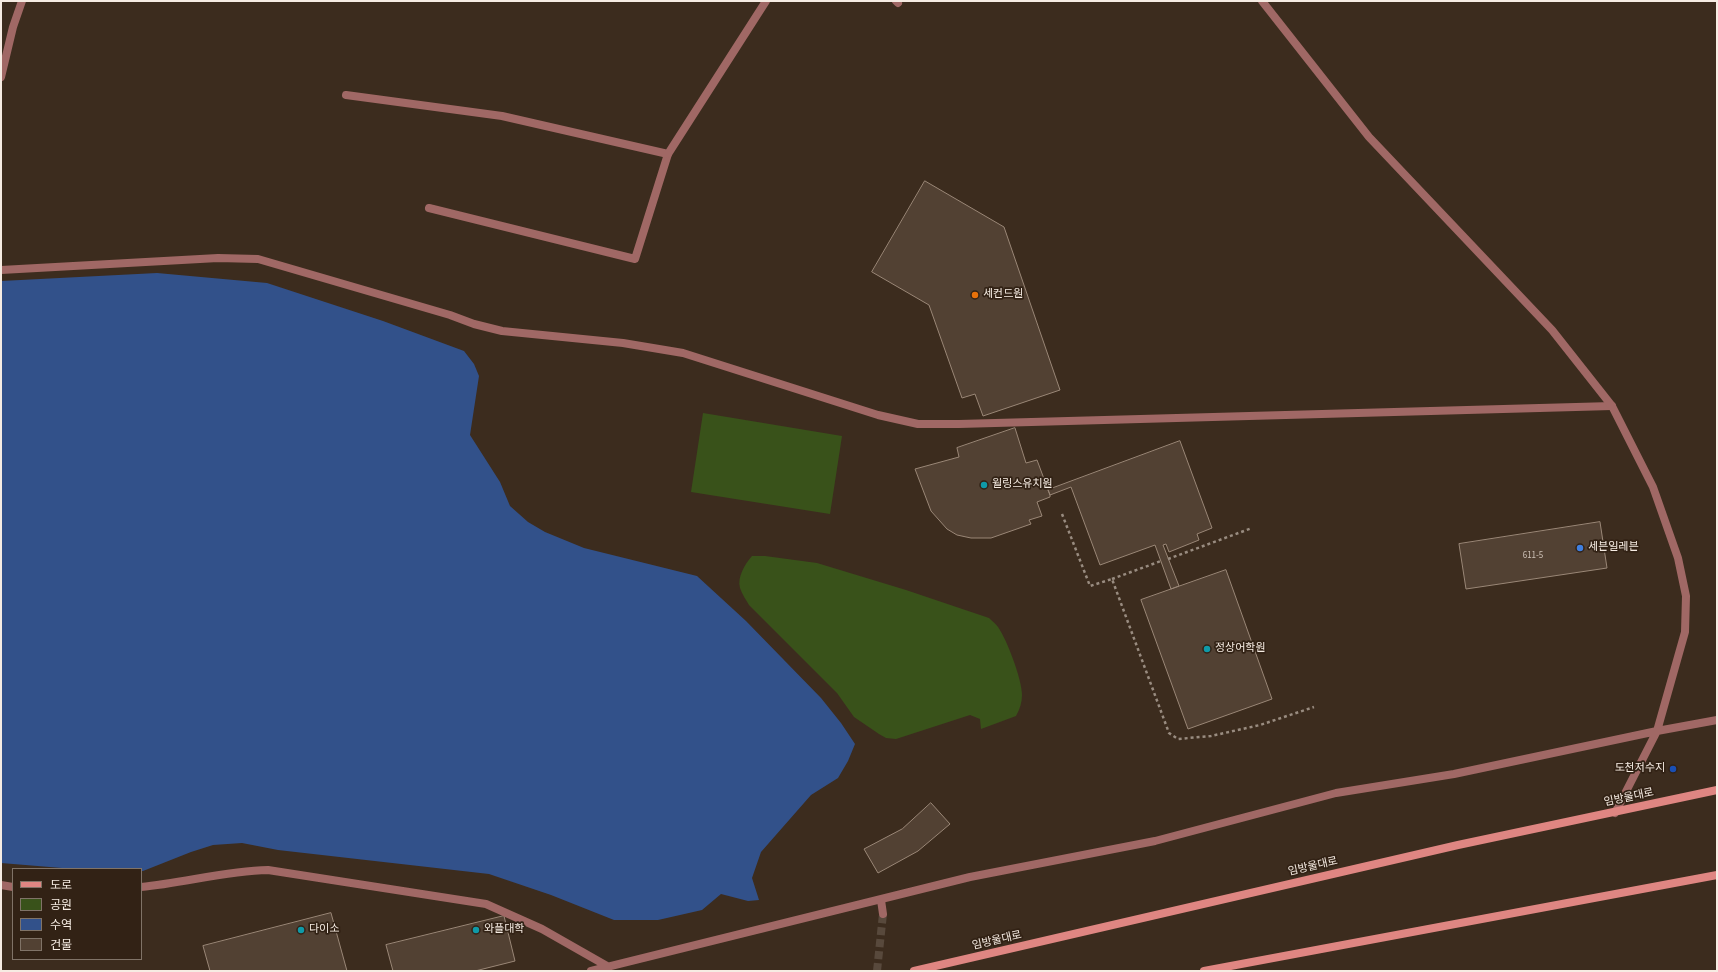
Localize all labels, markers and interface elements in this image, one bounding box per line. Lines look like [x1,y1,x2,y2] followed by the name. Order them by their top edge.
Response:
[983,288,1023,302] place label: 세컨드원
[970,290,980,300] marker: 세컨드원
[992,478,1053,492] place label: 윌링스유치원
[979,480,989,490] marker: 윌링스유치원
[1588,541,1639,555] place label: 세븐일레븐
[1575,543,1585,553] marker: 세븐일레븐
[1523,551,1543,561] house number: 611-5
[1215,642,1266,656] place label: 정상어학원
[1202,644,1212,654] marker: 정상어학원
[1614,762,1665,776] place label: 도천저수지
[1668,764,1678,774] marker: 도천저수지
[1603,786,1655,810] street label: 임방울대로
[1287,855,1339,879] street label: 임방울대로
[12,868,142,960] legend
[50,877,72,894] text: 도로
[50,897,72,914] text: 공원
[50,917,72,934] text: 수역
[309,923,339,937] place label: 다이소
[484,923,524,937] place label: 와플대학
[296,925,306,935] marker: 다이소
[471,925,481,935] marker: 와플대학
[971,929,1023,953] street label: 임방울대로
[50,937,72,954] text: 건물

